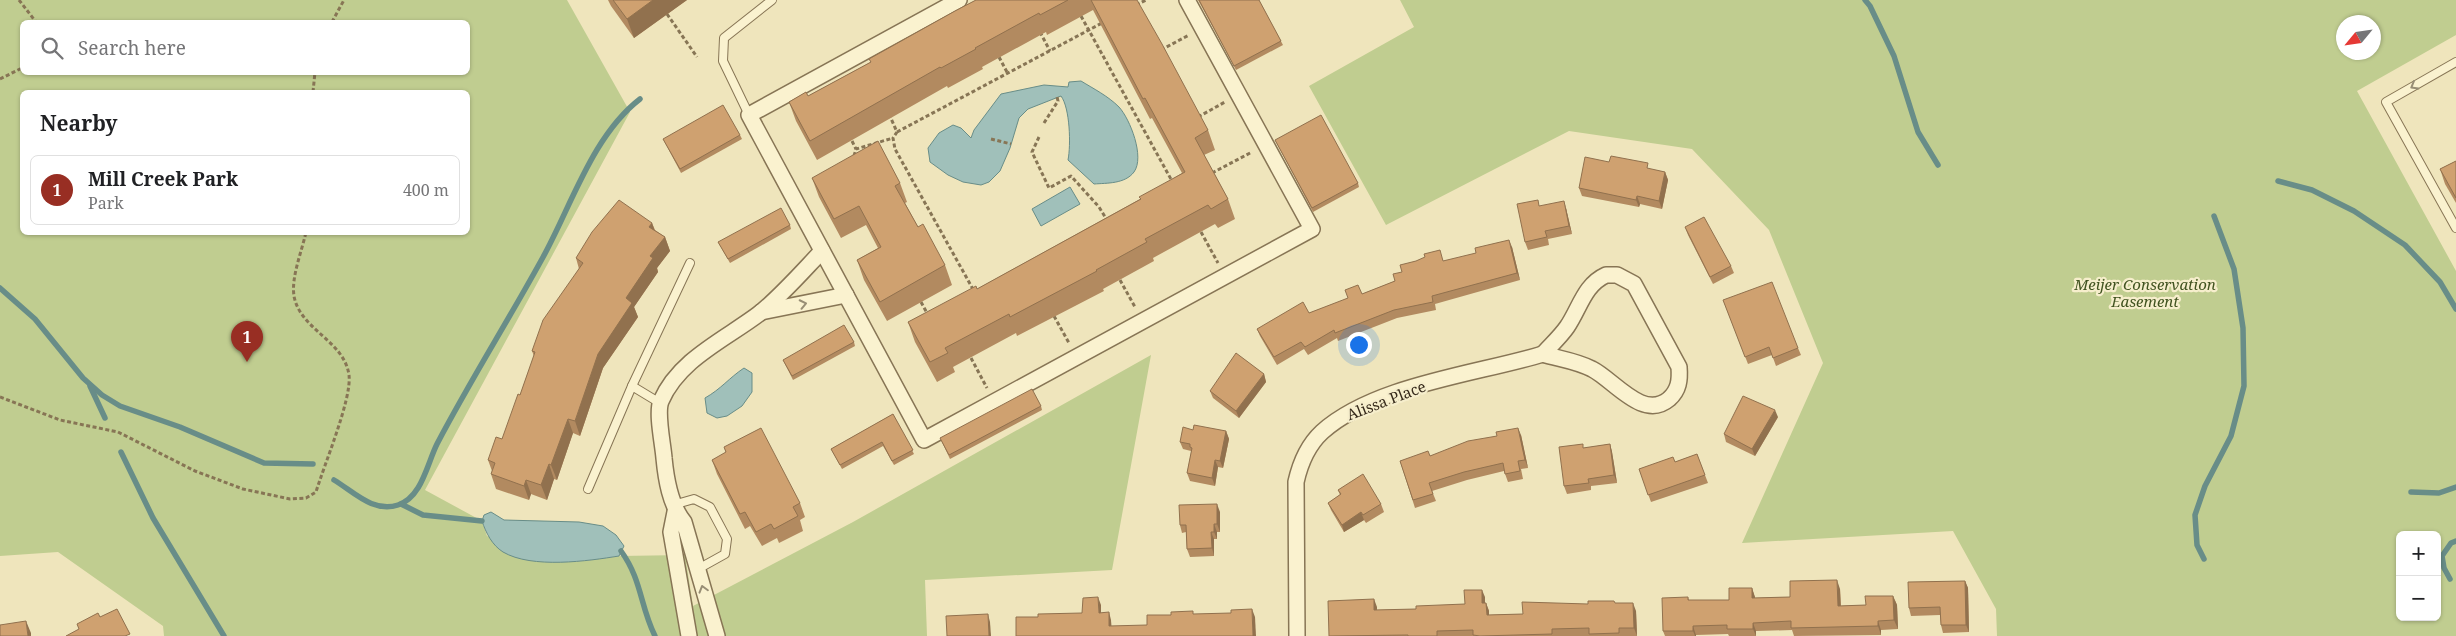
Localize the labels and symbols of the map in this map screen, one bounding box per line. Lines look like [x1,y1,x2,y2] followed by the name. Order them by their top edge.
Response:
[2336,15,2381,60] north arrow
[2410,80,2419,90] one-way arrow
[2073,274,2216,311] park label: Meijer Conservation Easement
[799,299,808,309] one-way arrow
[231,321,263,362] pin: 1
[1346,332,1372,358] your location
[1343,376,1429,424] street label: Alissa Place
[699,586,709,594] one-way arrow

